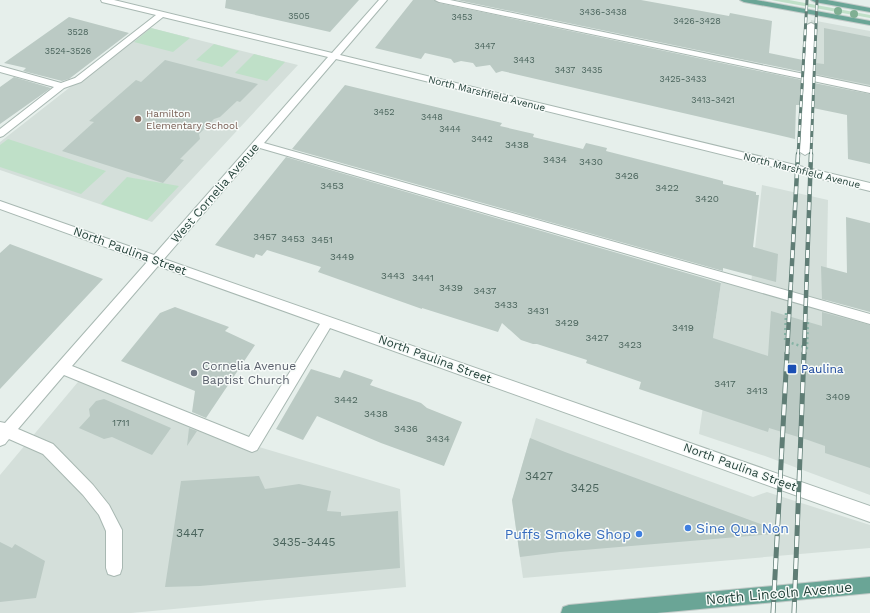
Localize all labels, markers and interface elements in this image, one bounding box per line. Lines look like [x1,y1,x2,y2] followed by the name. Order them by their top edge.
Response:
[579,7,627,17] house number: 3436-3438
[288,11,310,21] house number: 3505
[451,12,473,22] house number: 3453
[673,16,721,26] house number: 3426-3428
[67,27,89,37] house number: 3528
[475,41,495,51] house number: 3447
[45,46,91,56] house number: 3524-3526
[513,55,535,65] house number: 3443
[555,65,575,75] house number: 3437
[581,65,603,75] house number: 3435
[427,74,547,113] street label: North Marshfield Avenue
[660,74,706,84] house number: 3425-3433
[691,95,735,105] house number: 3413-3421
[373,107,395,117] house number: 3452
[146,108,238,131] place label: Hamilton Elementary School
[421,112,443,122] house number: 3448
[133,114,143,124] marker: Hamilton Elementary School
[439,124,461,134] house number: 3444
[471,134,493,144] house number: 3442
[505,139,529,150] house number: 3438
[168,140,262,246] street label: West Cornelia Avenue
[742,151,862,190] street label: North Marshfield Avenue
[543,154,567,165] house number: 3434
[579,156,603,167] house number: 3430
[615,170,639,181] house number: 3426
[320,180,344,191] house number: 3453
[655,182,679,193] house number: 3422
[695,193,719,204] house number: 3420
[71,224,189,278] street label: North Paulina Street
[253,231,277,242] house number: 3457
[281,233,305,244] house number: 3453
[311,234,333,245] house number: 3451
[330,251,354,262] house number: 3449
[381,270,405,281] house number: 3443
[412,272,434,283] house number: 3441
[439,282,463,293] house number: 3439
[474,285,497,296] house number: 3437
[494,299,518,310] house number: 3433
[527,305,549,316] house number: 3431
[555,317,579,328] house number: 3429
[672,322,694,333] house number: 3419
[376,332,494,386] street label: North Paulina Street
[585,332,609,343] house number: 3427
[618,339,642,350] house number: 3423
[202,359,296,387] place label: Cornelia Avenue Baptist Church
[801,362,844,376] place label: Paulina
[786,363,798,375] marker: Paulina
[189,368,199,378] marker: Cornelia Avenue Baptist Church
[714,378,736,389] house number: 3417
[746,385,768,396] house number: 3413
[826,391,850,402] house number: 3409
[334,394,358,405] house number: 3442
[364,408,388,419] house number: 3438
[112,417,130,428] house number: 1711
[394,423,418,434] house number: 3436
[426,433,450,444] house number: 3434
[681,440,799,494] street label: North Paulina Street
[525,469,553,483] house number: 3427
[571,481,599,495] house number: 3425
[696,520,789,536] place label: Sine Qua Non
[683,523,693,533] marker: Sine Qua Non
[176,526,204,540] house number: 3447
[505,526,631,542] place label: Puffs Smoke Shop
[634,529,644,539] marker: Puffs Smoke Shop
[273,535,335,549] house number: 3435-3445
[705,579,853,607] street label: North Lincoln Avenue

